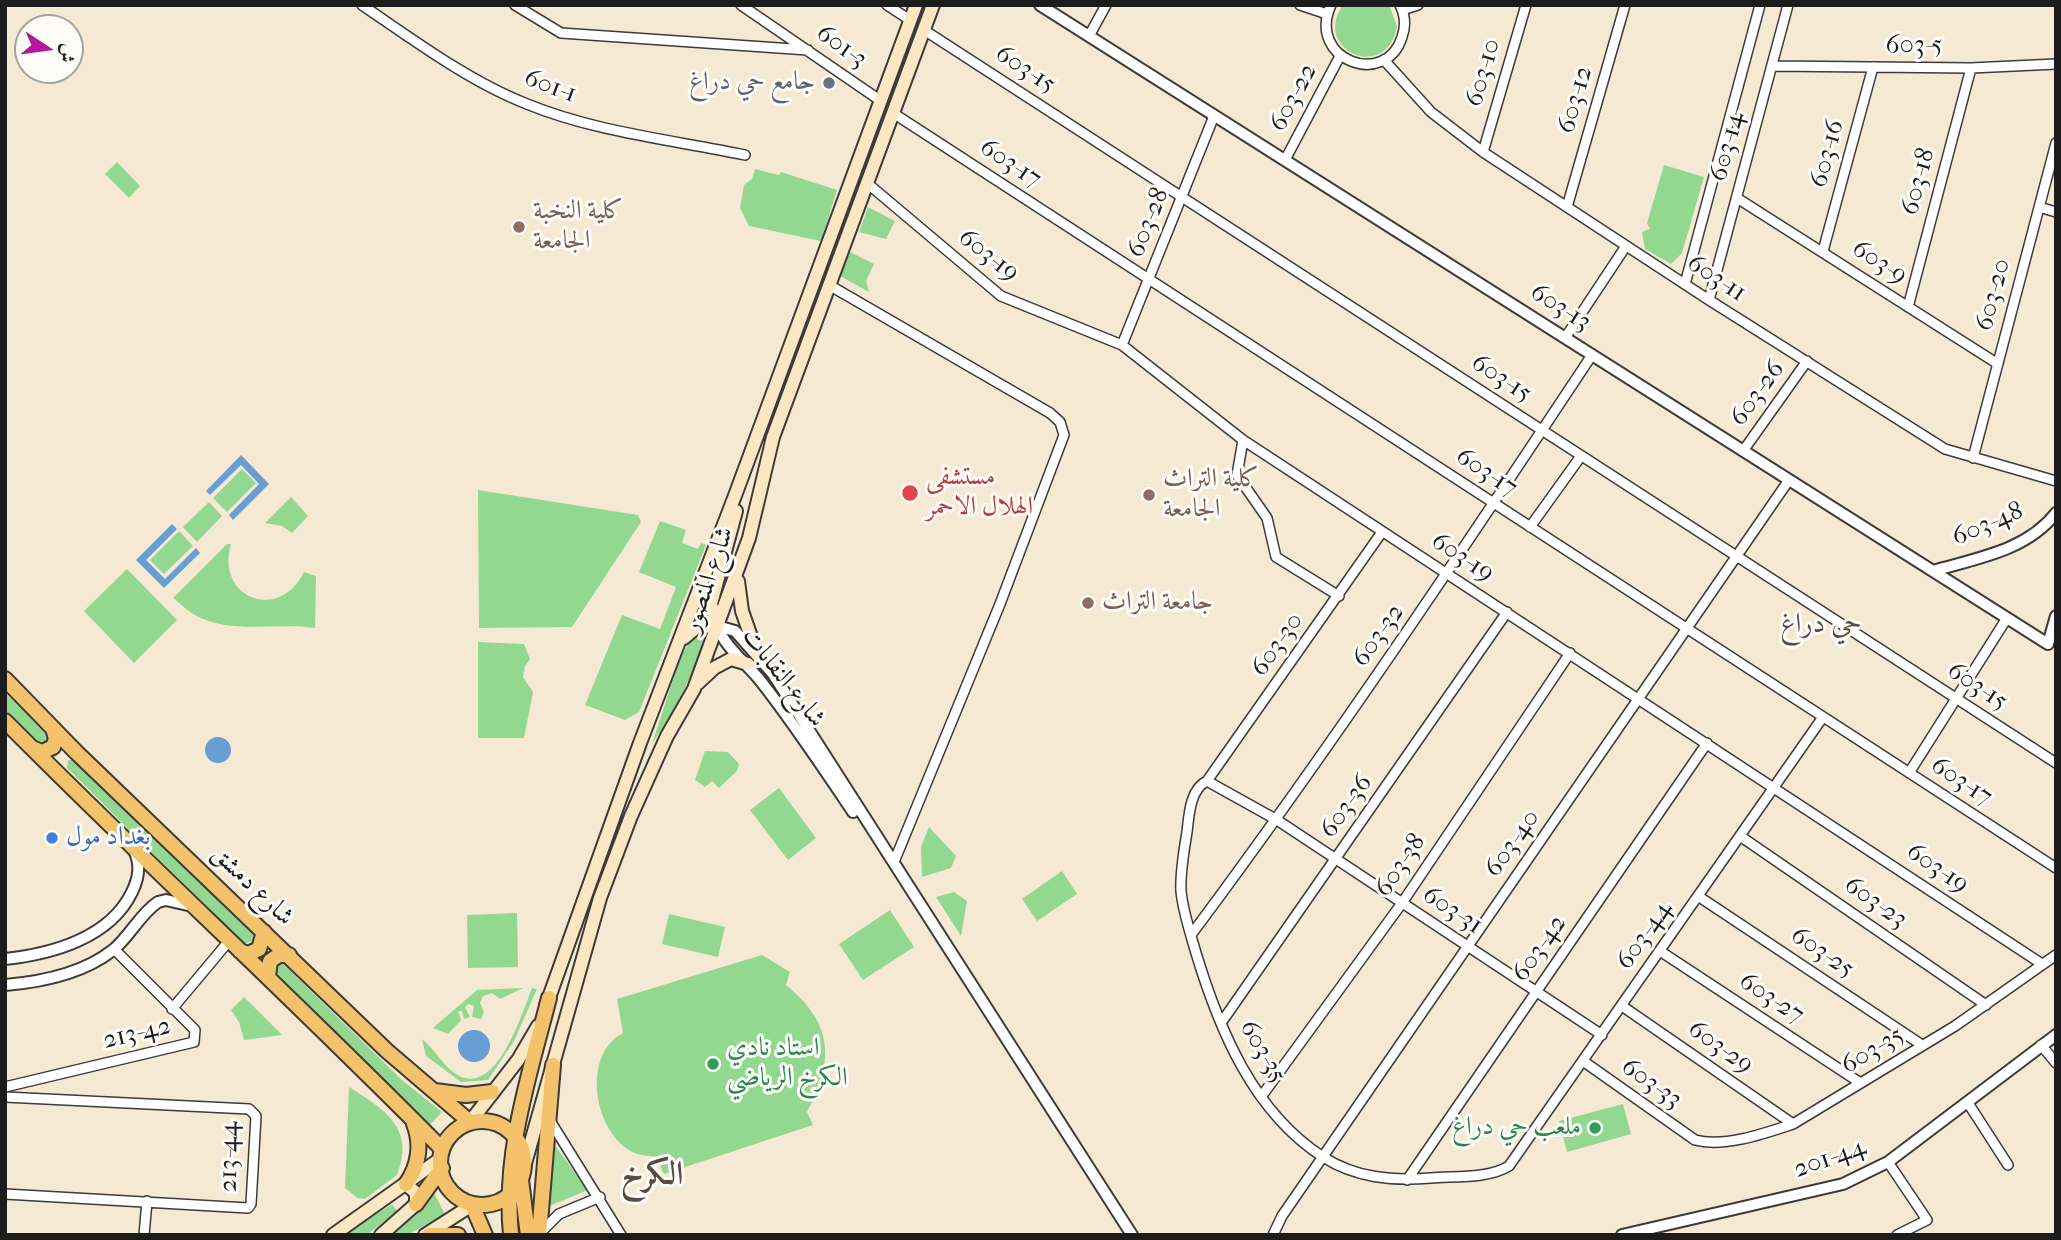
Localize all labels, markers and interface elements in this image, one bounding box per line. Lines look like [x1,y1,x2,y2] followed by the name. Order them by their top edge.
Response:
[14,14,84,84] north arrow
[810,18,872,76] street label: 601-3
[1885,31,1943,63] street label: 603-5
[1459,35,1509,111] street label: 603-10
[989,39,1061,101] street label: 603-15
[55,42,80,65] text: ش
[1263,59,1325,137] street label: 603-22
[519,63,581,111] street label: 601-1
[1552,63,1600,137] street label: 603-12
[689,67,815,99] place label: جامع حي دراغ
[821,75,837,91] marker: جامع حي دراغ
[1704,109,1752,185] street label: 603-14
[1804,117,1852,191] street label: 603-16
[973,132,1047,196] street label: 603-17
[1895,145,1943,219] street label: 603-18
[1121,184,1177,262] street label: 603-28
[533,196,624,258] place label: كلية النخبة الجامعة
[511,219,527,235] marker: كلية النخبة الجامعة
[951,223,1025,289] street label: 603-19
[1846,234,1912,292] street label: 603-9
[1681,248,1751,310] street label: 603-11
[1969,255,2019,335] street label: 603-20
[1524,277,1596,339] street label: 603-13
[1465,348,1537,410] street label: 603-15
[1724,355,1792,433] street label: 603-26
[1449,441,1523,505] street label: 603-17
[926,462,1033,524] place label: مستشفى الهلال الاحمر
[1163,464,1259,526] place label: كلية التراث الجامعة
[900,483,920,503] marker: مستشفى الهلال الاحمر
[1141,487,1157,503] marker: كلية التراث الجامعة
[1948,496,2028,554] street label: 603-48
[676,523,742,637] street label: شارع المنصور
[1425,526,1499,590] street label: 603-19
[1102,587,1213,619] place label: جامعة التراث
[1080,595,1096,611] marker: جامعة التراث
[1346,598,1412,674] street label: 603-32
[1245,607,1311,683] street label: 603-30
[1780,608,1862,642] district label: حي دراغ
[734,622,832,734] street label: شارع النقابات
[1941,656,2013,718] street label: 603-15
[1924,750,1998,814] street label: 603-17
[1314,769,1380,845] street label: 603-36
[1479,804,1547,884] street label: 603-40
[66,822,150,854] place label: بغداد مول
[1369,828,1433,904] street label: 603-38
[44,830,60,846] marker: بغداد مول
[1900,837,1974,901] street label: 603-19
[204,839,300,933] street label: شارع دمشق
[1837,870,1913,936] street label: 603-23
[1416,880,1488,942] street label: 603-31
[1610,896,1680,976] street label: 603-44
[1506,910,1574,988] street label: 603-42
[1784,920,1860,986] street label: 603-25
[1732,966,1810,1032] street label: 603-27
[100,1011,174,1057] street label: 213-42
[1681,1014,1759,1082] street label: 603-29
[1232,1015,1292,1089] street label: 603-35
[1836,1020,1910,1082] street label: 603-35
[727,1033,848,1094] place label: استاد نادي الكرخ الرياضي
[1615,1052,1687,1116] street label: 603-33
[705,1056,721,1072] marker: استاد نادي الكرخ الرياضي
[1452,1112,1581,1144] place label: ملعب حي دراغ
[1587,1120,1603,1136] marker: ملعب حي دراغ
[214,1121,246,1193] street label: 213-44
[1790,1132,1870,1186] street label: 201-44
[621,1156,683,1196] district label: الكرخ

